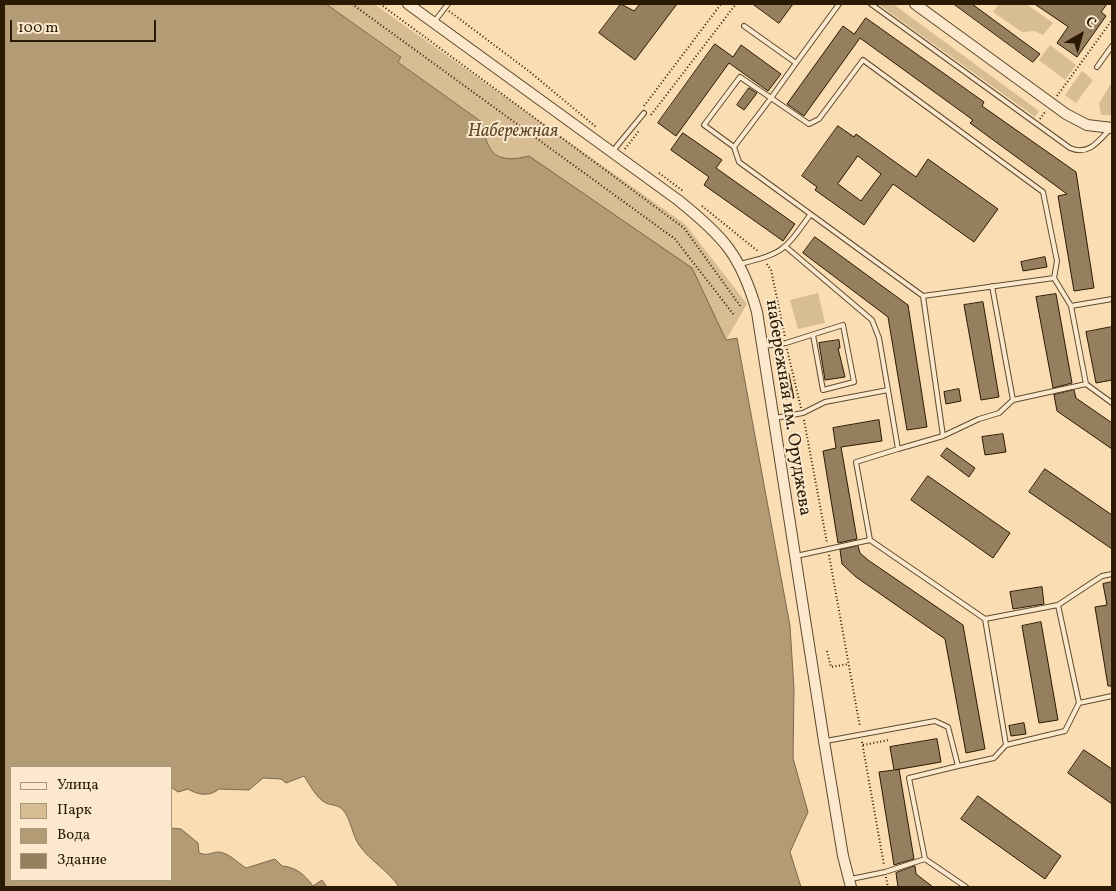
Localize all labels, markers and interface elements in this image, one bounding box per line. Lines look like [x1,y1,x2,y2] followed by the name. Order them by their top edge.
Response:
[12,10,159,42] scale bar
[1056,10,1106,60] north arrow
[1081,13,1100,33] text: С
[18,18,58,39] text: 100 m
[468,122,558,144] park label: Набережная
[759,298,815,518] street label: набережная им. Оруджева
[10,766,172,881] legend
[57,775,99,796] text: Улица
[57,800,92,821] text: Парк
[57,825,90,846] text: Вода
[57,850,107,871] text: Здание

